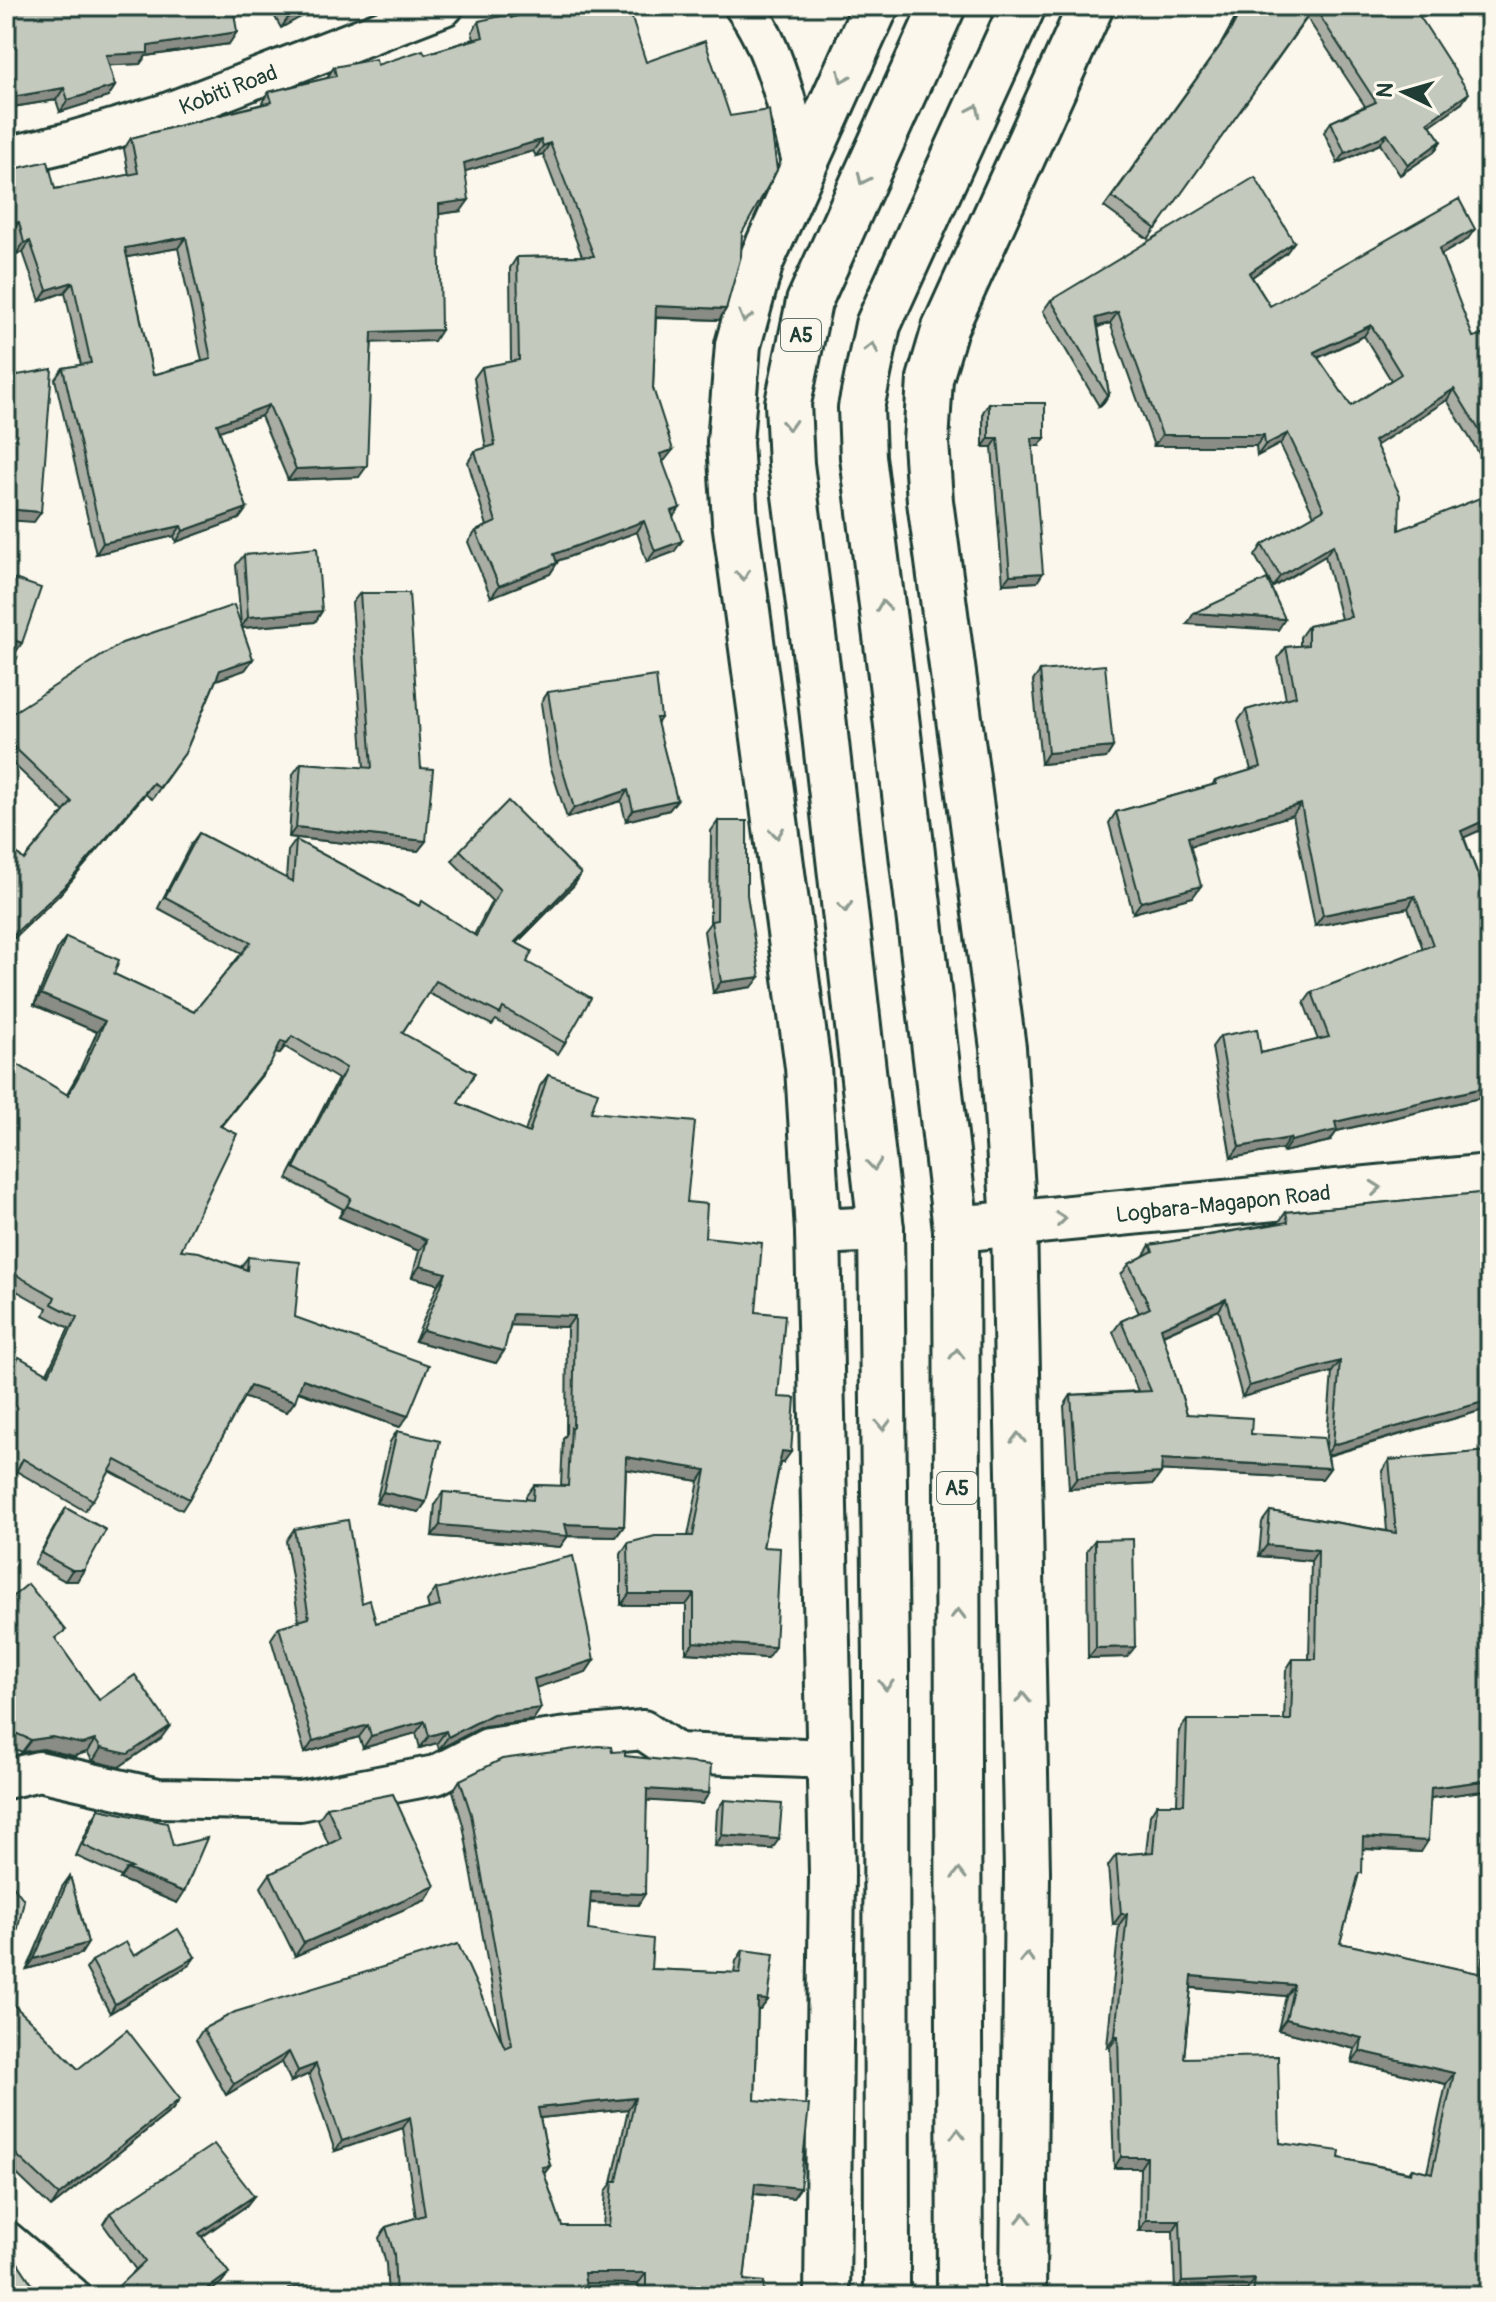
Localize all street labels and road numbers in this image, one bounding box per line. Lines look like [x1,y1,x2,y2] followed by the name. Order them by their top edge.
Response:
[175,58,281,121] street label: Kobiti Road
[781,319,821,351] road number: A5
[1114,1179,1332,1229] street label: Logbara-Magapon Road
[937,1472,977,1504] road number: A5

